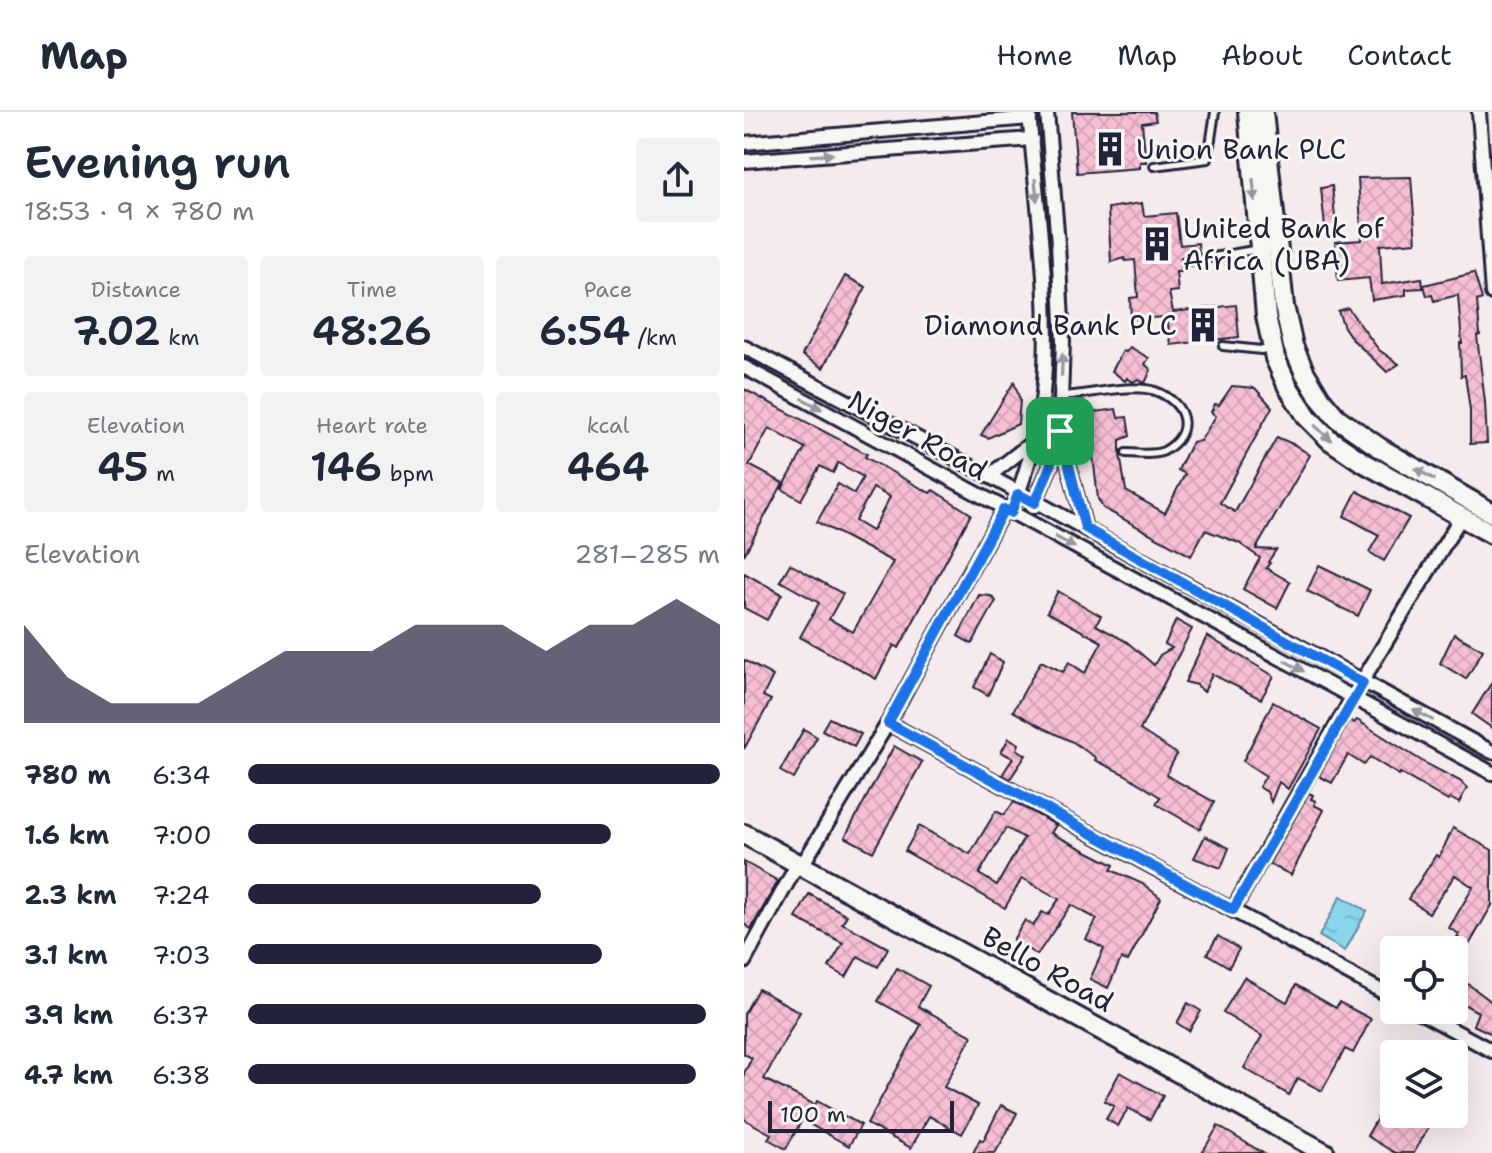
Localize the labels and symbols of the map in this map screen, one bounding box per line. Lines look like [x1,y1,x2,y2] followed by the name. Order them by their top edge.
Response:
[1091,130,1129,168] building icon: Union Bank PLC
[1136,130,1347,168] place label: Union Bank PLC
[810,148,835,161] one-way arrow
[1030,178,1043,203] one-way arrow
[1248,178,1261,203] one-way arrow
[1183,209,1385,279] place label: United Bank of Africa (UBA)
[1138,225,1176,263] building icon: United Bank of Africa (UBA)
[924,306,1177,344] place label: Diamond Bank PLC
[1184,306,1222,344] building icon: Diamond Bank PLC
[1056,352,1068,377] one-way arrow
[841,381,995,489] street label: Niger Road
[1026,397,1094,465] pin
[801,398,824,411] one-way arrow
[1314,423,1333,441] one-way arrow
[1414,467,1436,481] one-way arrow
[1054,536,1077,549] one-way arrow
[1282,660,1305,673] one-way arrow
[1412,708,1435,722] one-way arrow
[975,917,1121,1021] street label: Bello Road
[768,1097,954,1133] scale bar

